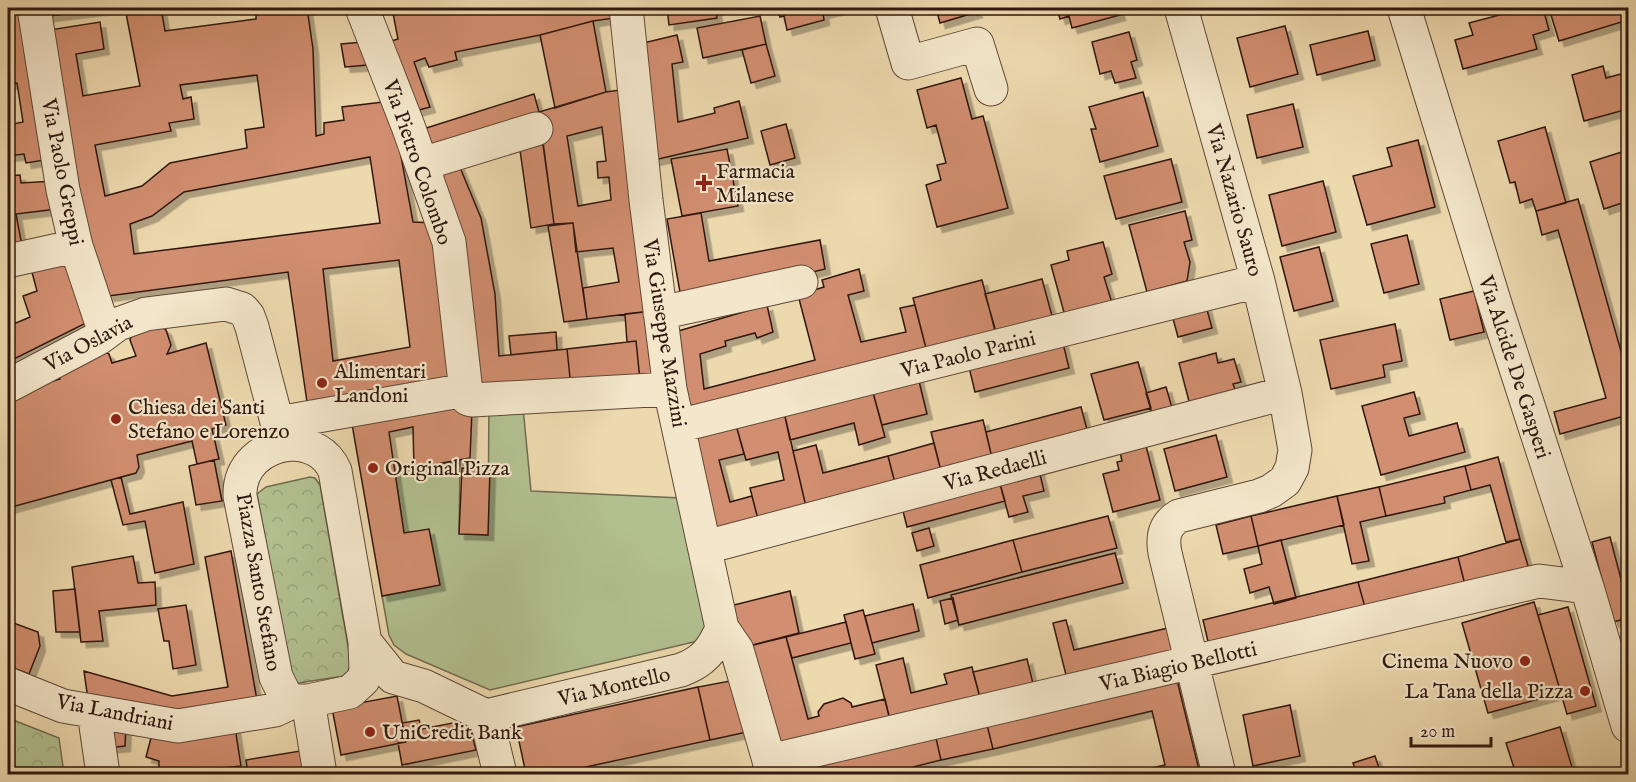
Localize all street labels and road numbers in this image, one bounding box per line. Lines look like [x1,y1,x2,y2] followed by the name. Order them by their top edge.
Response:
[375,75,458,249] street label: Via Pietro Colombo
[34,95,89,248] street label: Via Paolo Greppi
[1199,120,1268,280] street label: Via Nazario Sauro
[635,236,692,430] street label: Via Giuseppe Mazzini
[1471,271,1556,463] street label: Via Alcide De Gasperi
[39,309,138,379] street label: Via Oslavia
[897,326,1039,386] street label: Via Paolo Parini
[940,445,1050,498] street label: Via Redaelli
[229,491,287,674] street label: Piazza Santo Stefano
[1096,636,1260,699] street label: Via Biagio Bellotti
[555,661,673,714] street label: Via Montello
[53,689,176,738] street label: Via Landriani

